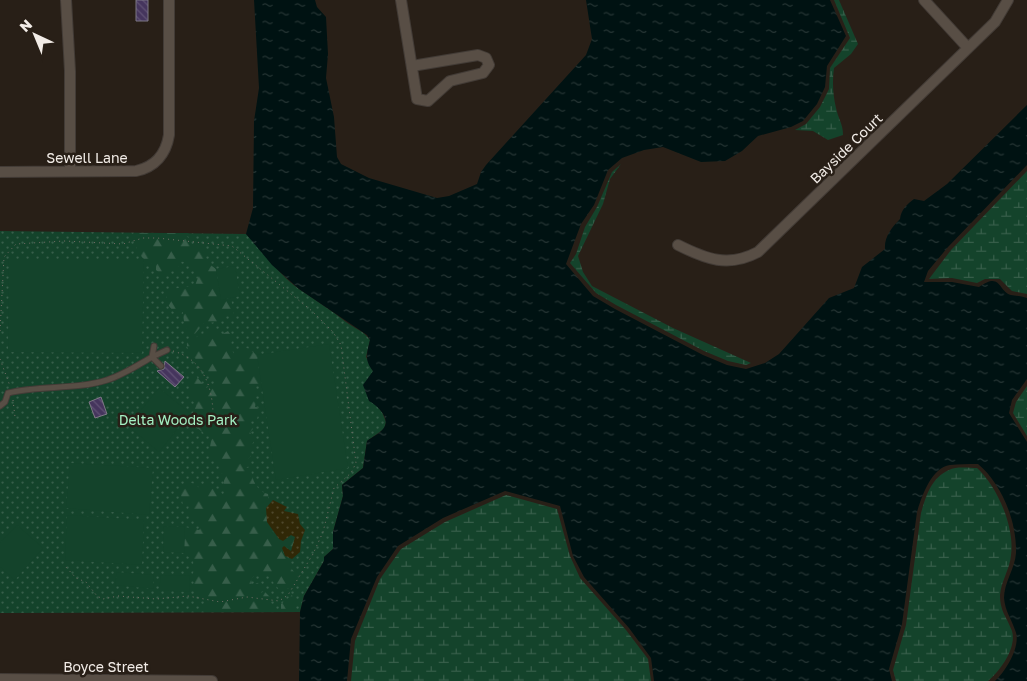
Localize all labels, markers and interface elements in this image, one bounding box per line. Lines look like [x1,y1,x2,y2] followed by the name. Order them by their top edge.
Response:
[10,10,60,60] north arrow
[16,15,35,35] text: N
[806,109,886,187] street label: Bayside Court
[46,149,128,166] street label: Sewell Lane
[119,411,237,428] park label: Delta Woods Park
[63,658,149,675] street label: Boyce Street

